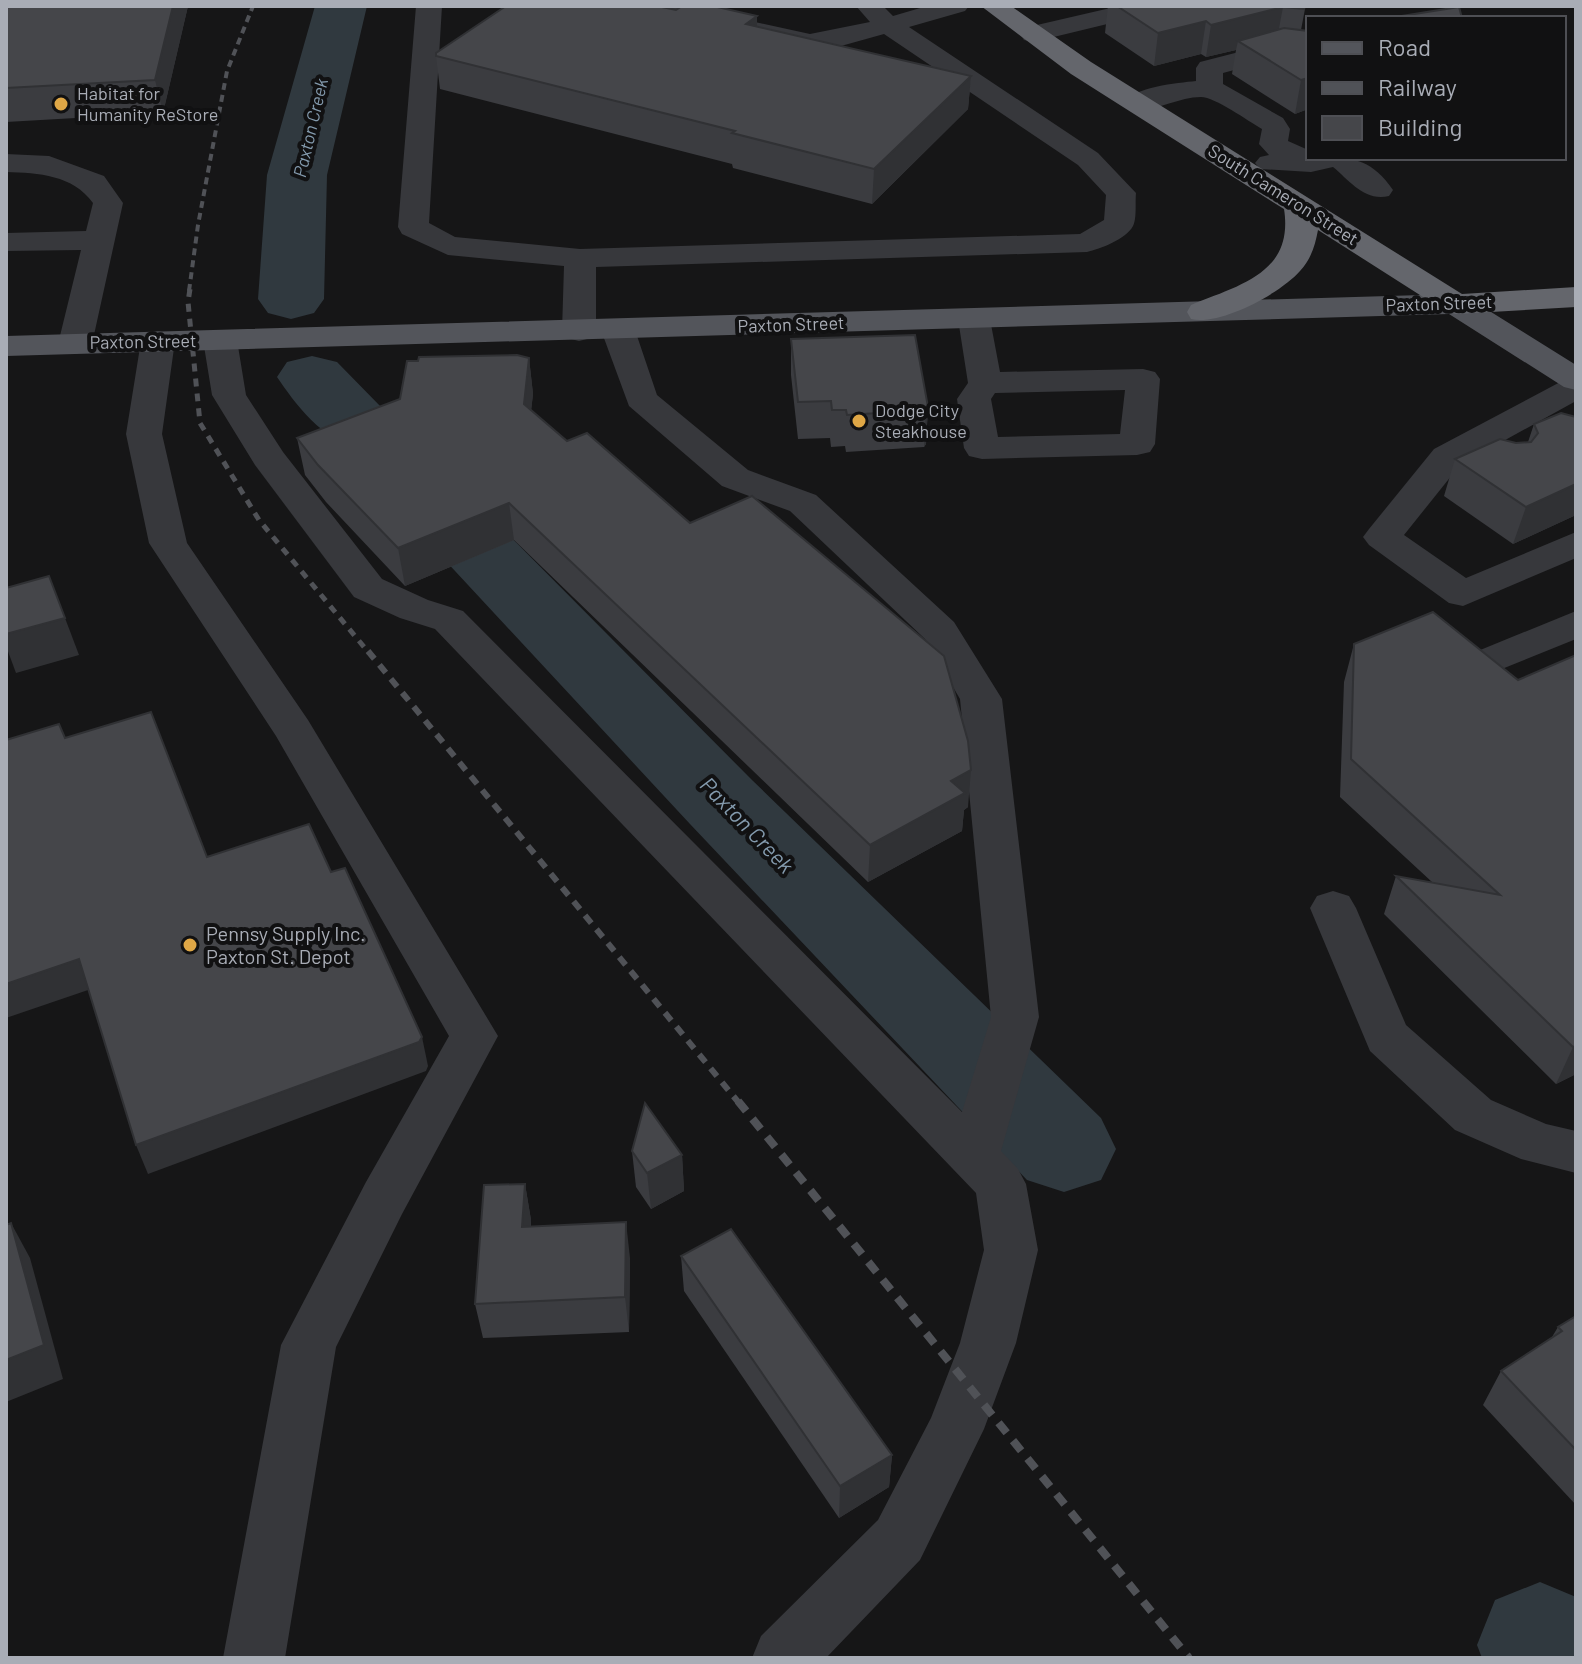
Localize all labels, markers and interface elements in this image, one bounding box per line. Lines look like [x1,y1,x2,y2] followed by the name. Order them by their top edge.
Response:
[1306,16,1566,160] legend
[1378,32,1431,61] text: Road
[1378,72,1457,101] text: Railway
[288,76,332,179] water label: Paxton Creek
[77,82,218,125] place label: Habitat for Humanity ReStore
[52,95,70,113] marker: Habitat for Humanity ReStore
[1378,112,1462,141] text: Building
[1204,139,1363,249] street label: South Cameron Street
[1385,290,1493,316] street label: Paxton Street
[737,311,845,337] street label: Paxton Street
[89,329,197,353] street label: Paxton Street
[875,399,967,442] place label: Dodge City Steakhouse
[850,412,868,430] marker: Dodge City Steakhouse
[696,771,800,878] water label: Paxton Creek
[206,921,365,968] place label: Pennsy Supply Inc. Paxton St. Depot
[181,936,199,954] marker: Pennsy Supply Inc. Paxton St. Depot

